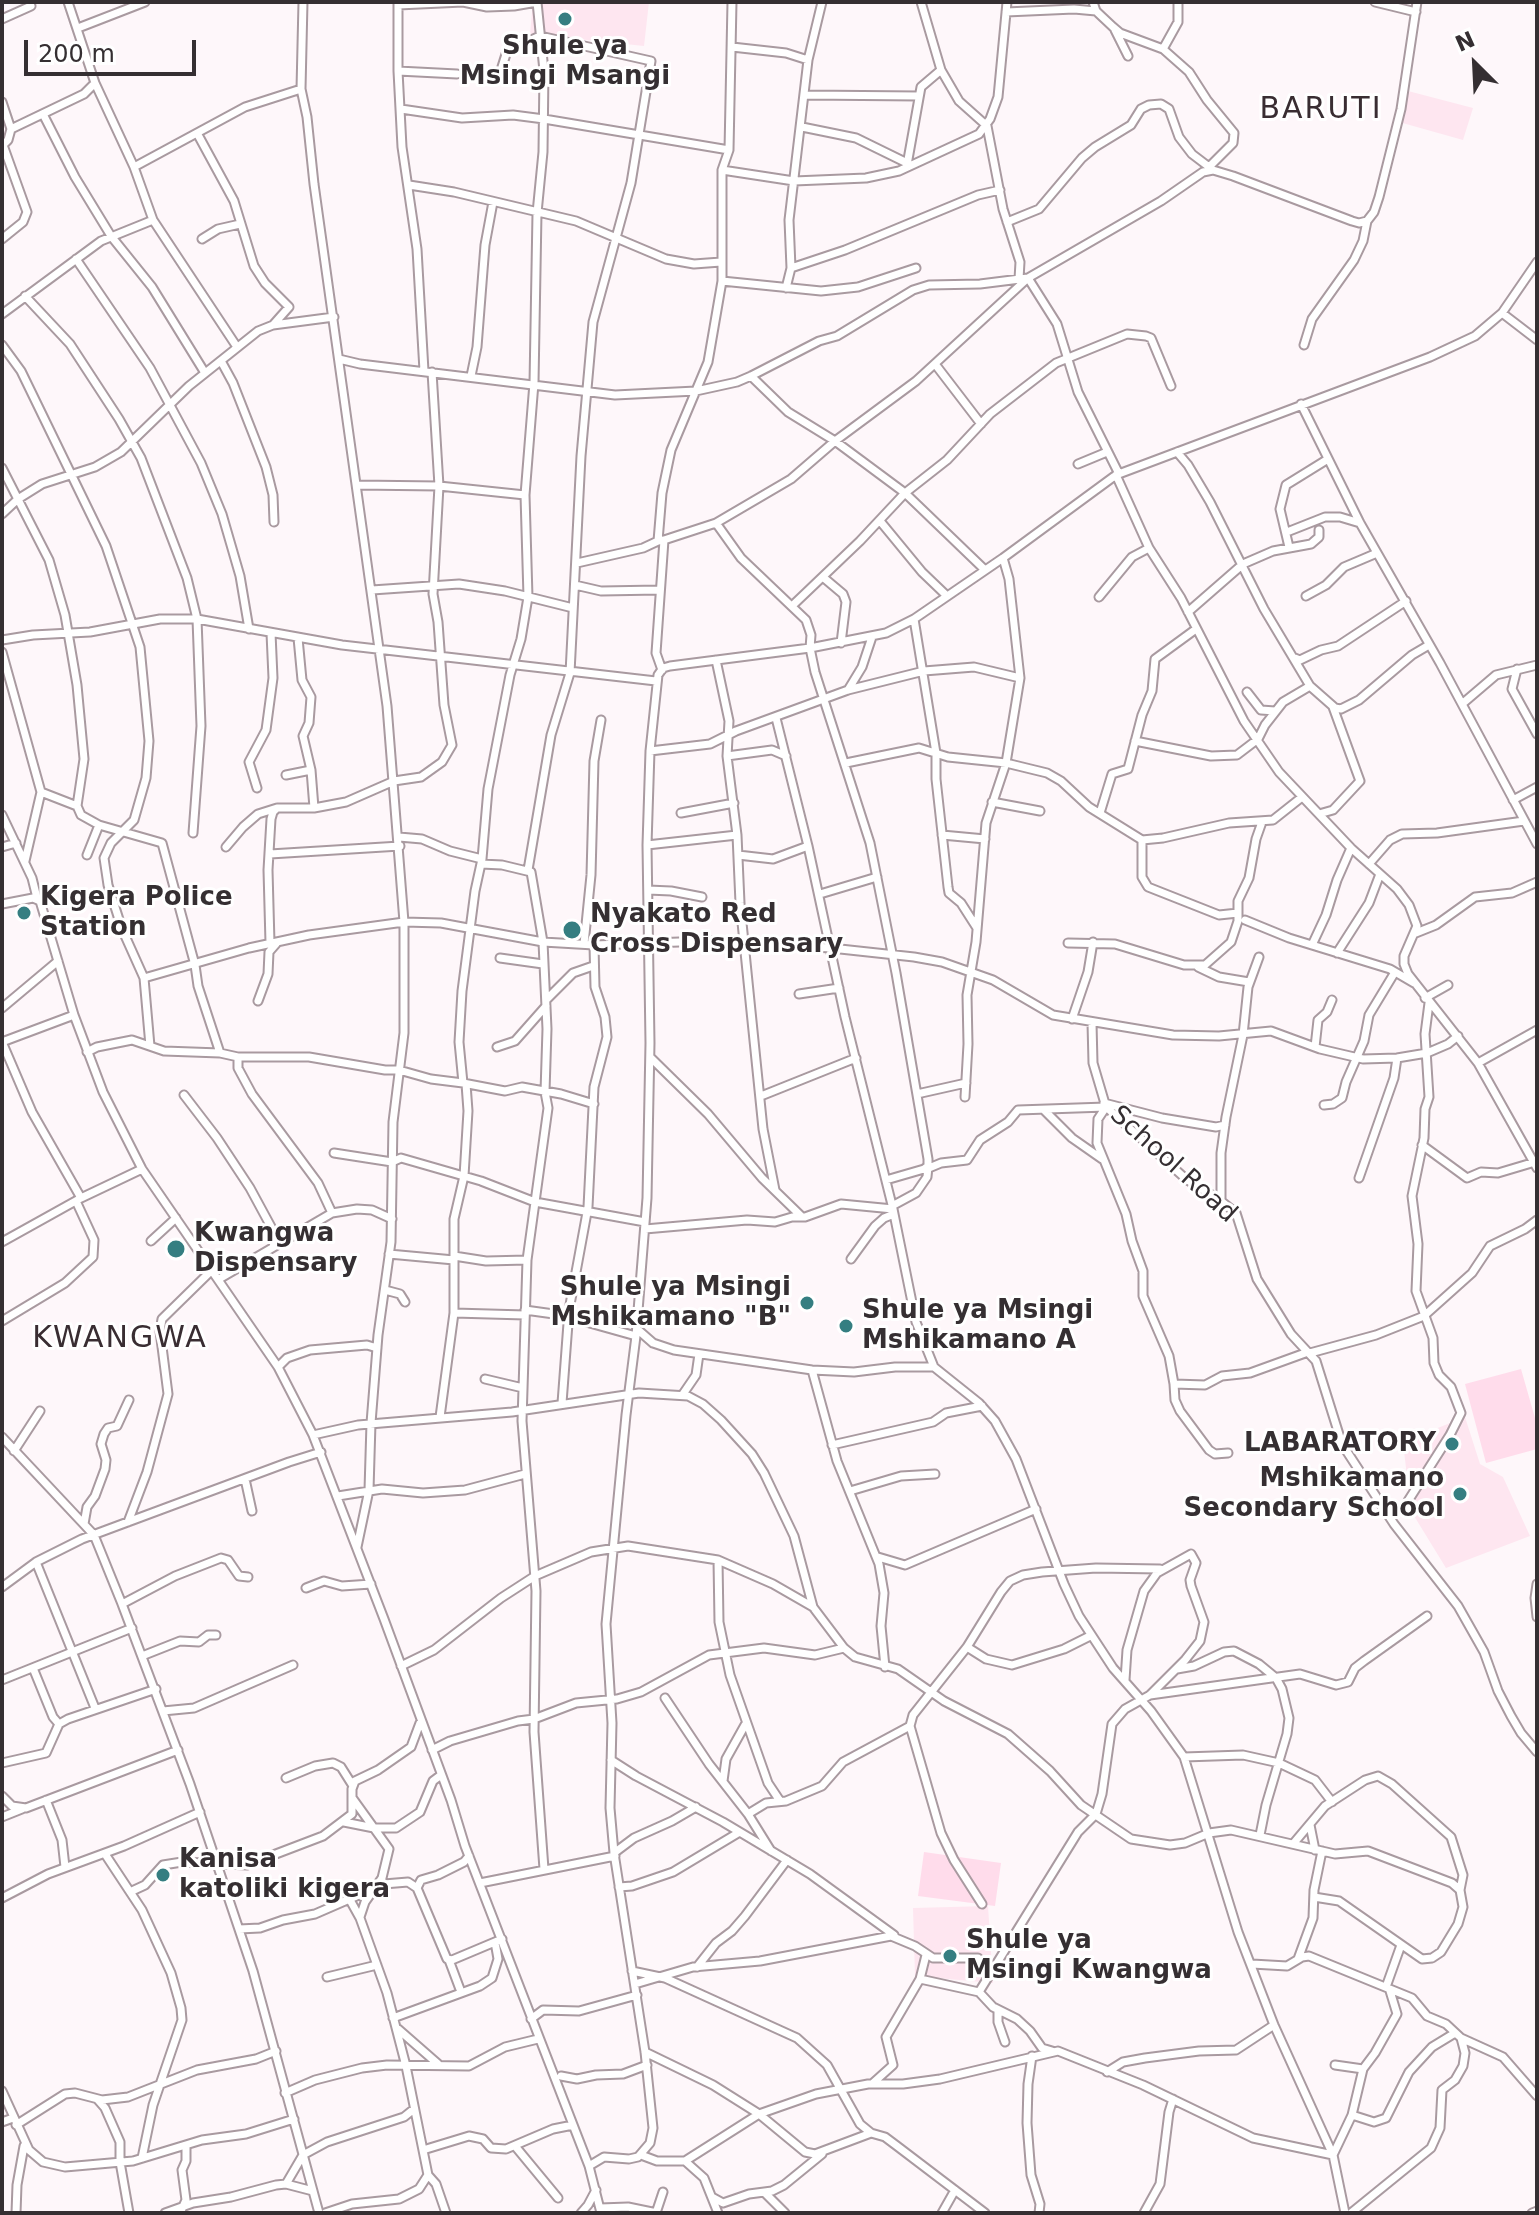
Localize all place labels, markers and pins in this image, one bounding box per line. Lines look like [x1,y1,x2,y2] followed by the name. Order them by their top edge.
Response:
[556,10,574,28] marker: Shule ya Msingi Msangi
[460,31,670,92] place label: Shule ya Msingi Msangi
[40,882,233,944] place label: Kigera Police Station
[590,899,843,960] place label: Nyakato Red Cross Dispensary
[15,904,33,922] marker: Kigera Police Station
[561,919,583,941] marker: Nyakato Red Cross Dispensary
[194,1218,358,1280] place label: Kwangwa Dispensary
[165,1238,187,1260] marker: Kwangwa Dispensary
[550,1272,791,1334] place label: Shule ya Msingi Mshikamano "B"
[798,1294,816,1312] marker: Shule ya Msingi Mshikamano "B"
[862,1295,1093,1356] place label: Shule ya Msingi Mshikamano A
[837,1317,855,1335] marker: Shule ya Msingi Mshikamano A
[1244,1428,1436,1460] place label: LABARATORY
[1443,1435,1461,1453] marker: LABARATORY
[1184,1463,1444,1524] place label: Mshikamano Secondary School
[1451,1485,1469,1503] marker: Mshikamano Secondary School
[179,1844,390,1906] place label: Kanisa katoliki kigera
[154,1866,172,1884] marker: Kanisa katoliki kigera
[966,1925,1212,1986] place label: Shule ya Msingi Kwangwa
[941,1947,959,1965] marker: Shule ya Msingi Kwangwa

